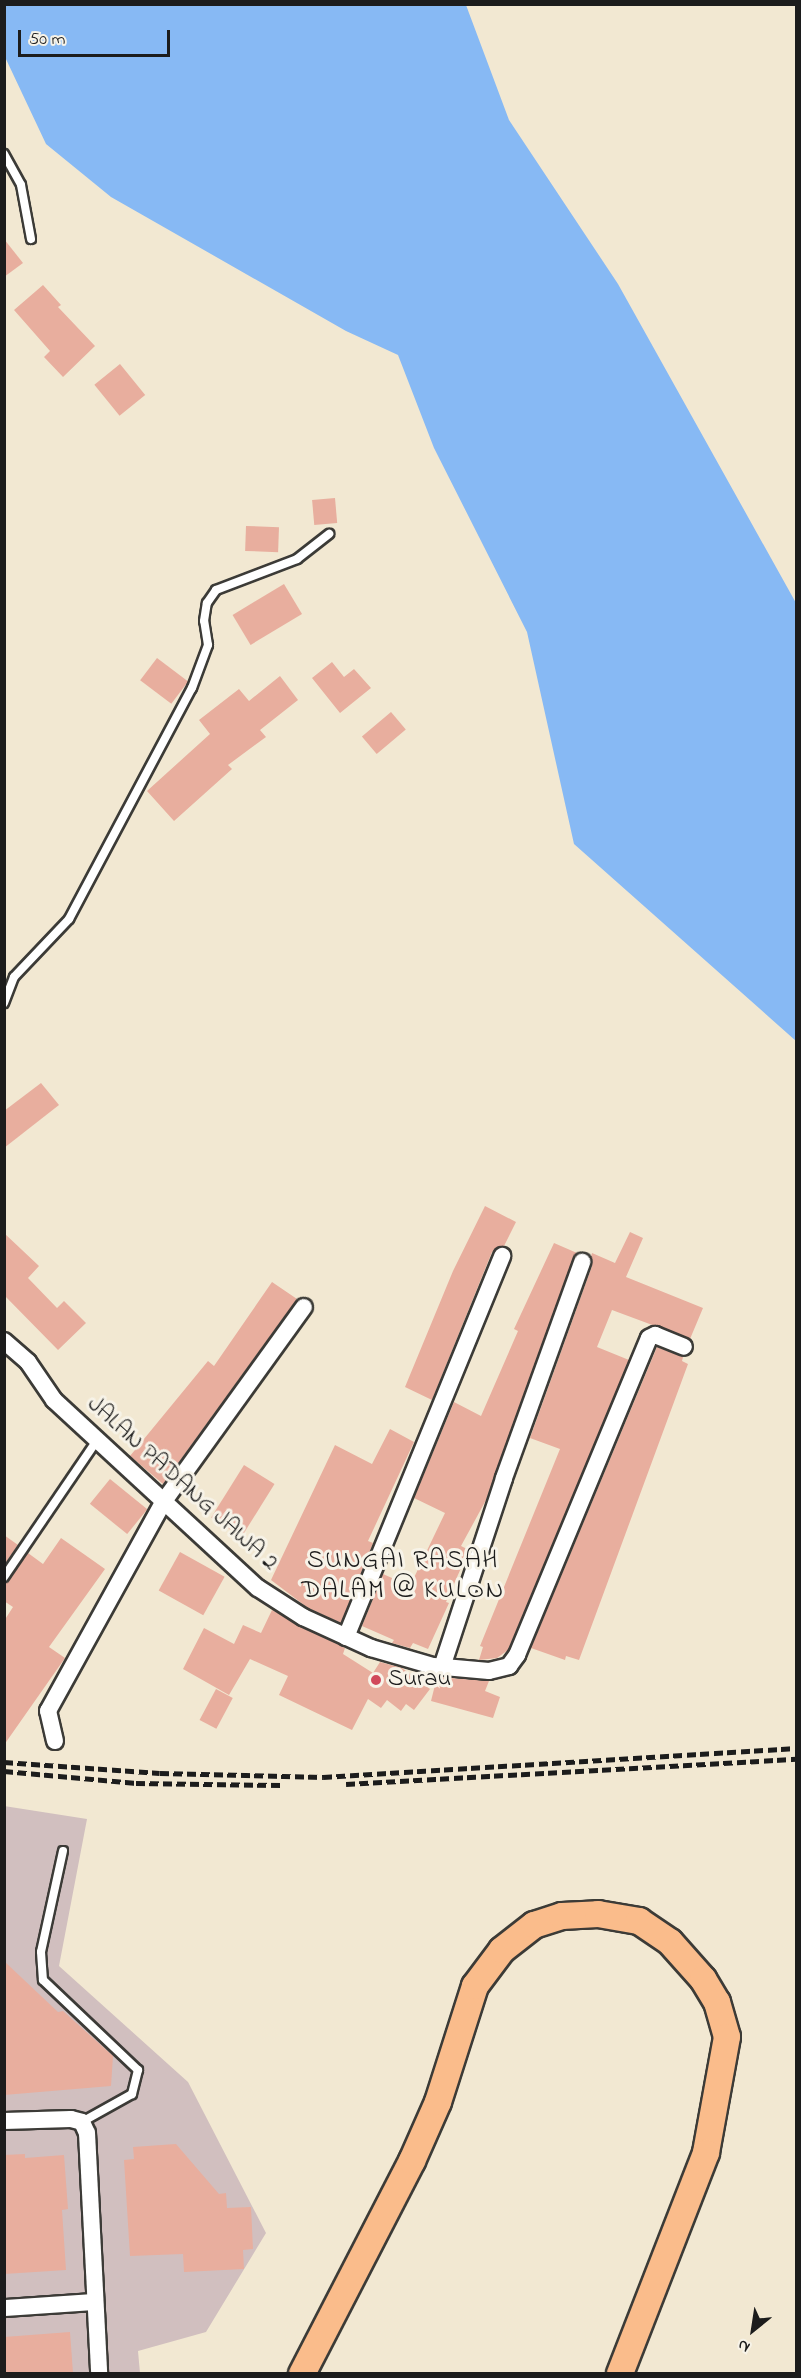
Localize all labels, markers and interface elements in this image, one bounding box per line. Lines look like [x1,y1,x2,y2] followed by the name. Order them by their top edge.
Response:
[21,18,172,56] scale bar
[29,27,66,53] text: 50 m
[81,1391,283,1577] street label: JALAN PADANG JAWA 2
[301,1546,505,1607] district label: SUNGAI RASAH DALAM @ KULON
[388,1666,451,1694] place label: Surau
[369,1673,383,1687] marker: Surau
[723,2300,783,2360] north arrow
[733,2332,755,2359] text: N

